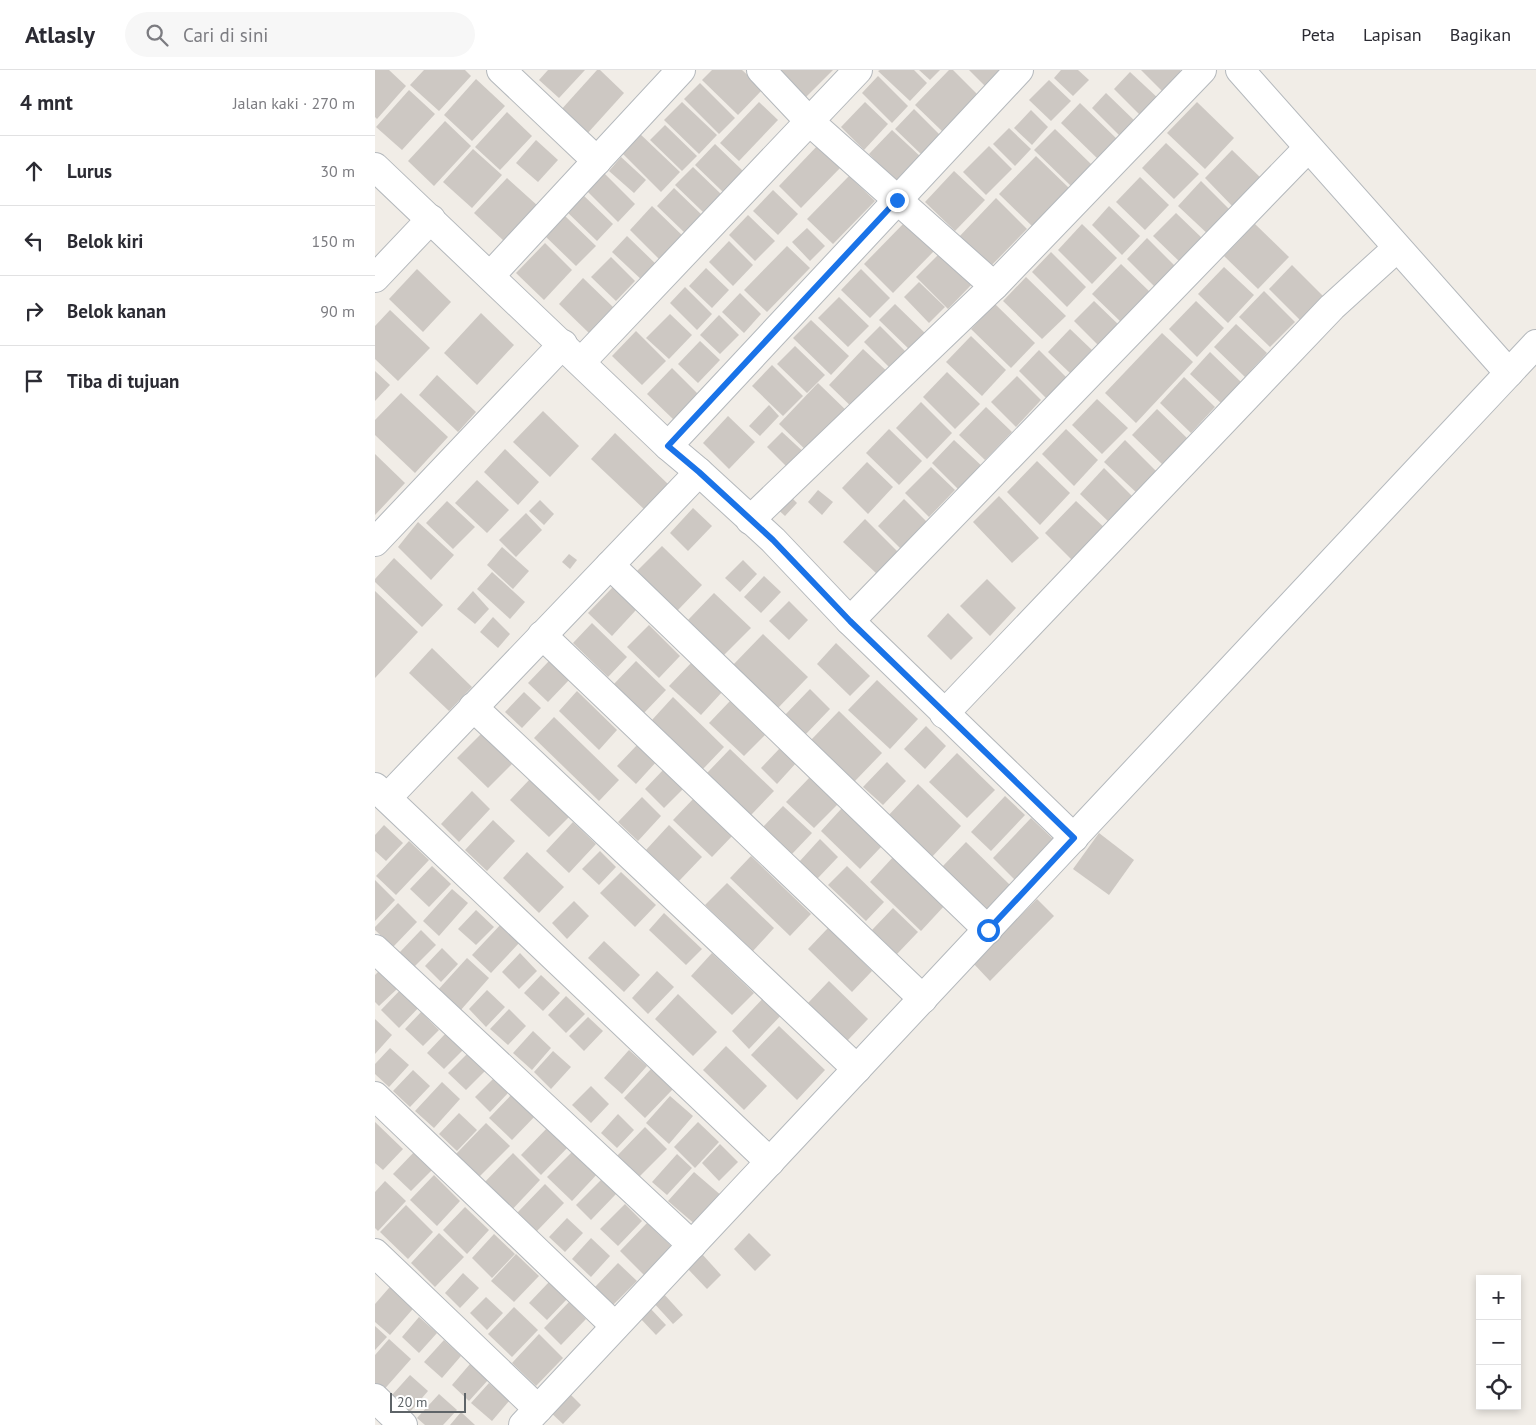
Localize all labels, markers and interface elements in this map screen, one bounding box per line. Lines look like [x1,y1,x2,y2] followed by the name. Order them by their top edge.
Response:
[125,12,475,57] search box
[25,19,95,50] text: Atlasly
[143,21,171,49] icon: search
[183,23,268,47] text: Cari di sini
[1301,23,1335,46] text: Peta
[1363,23,1422,46] text: Lapisan
[1450,23,1511,46] text: Bagikan
[20,89,73,116] text: 4 mnt
[233,93,355,113] text: Jalan kaki · 270 m
[20,157,48,185] icon: ahead
[67,159,112,183] text: Lurus
[320,161,355,181] text: 30 m
[886,189,909,212] route end
[20,227,48,255] icon: left
[67,229,143,253] text: Belok kiri
[312,231,355,251] text: 150 m
[20,297,48,325] icon: right
[67,299,166,323] text: Belok kanan
[320,301,355,321] text: 90 m
[20,367,48,395] icon: arrive
[67,369,179,393] text: Tiba di tujuan
[977,919,1000,942] route start
[1476,1275,1521,1410] map controls
[1476,1275,1521,1320] button: +
[1476,1320,1521,1365] button: −
[1476,1365,1521,1410] button: locate
[390,1390,466,1413] scale bar
[397,1393,427,1411] text: 20 m

